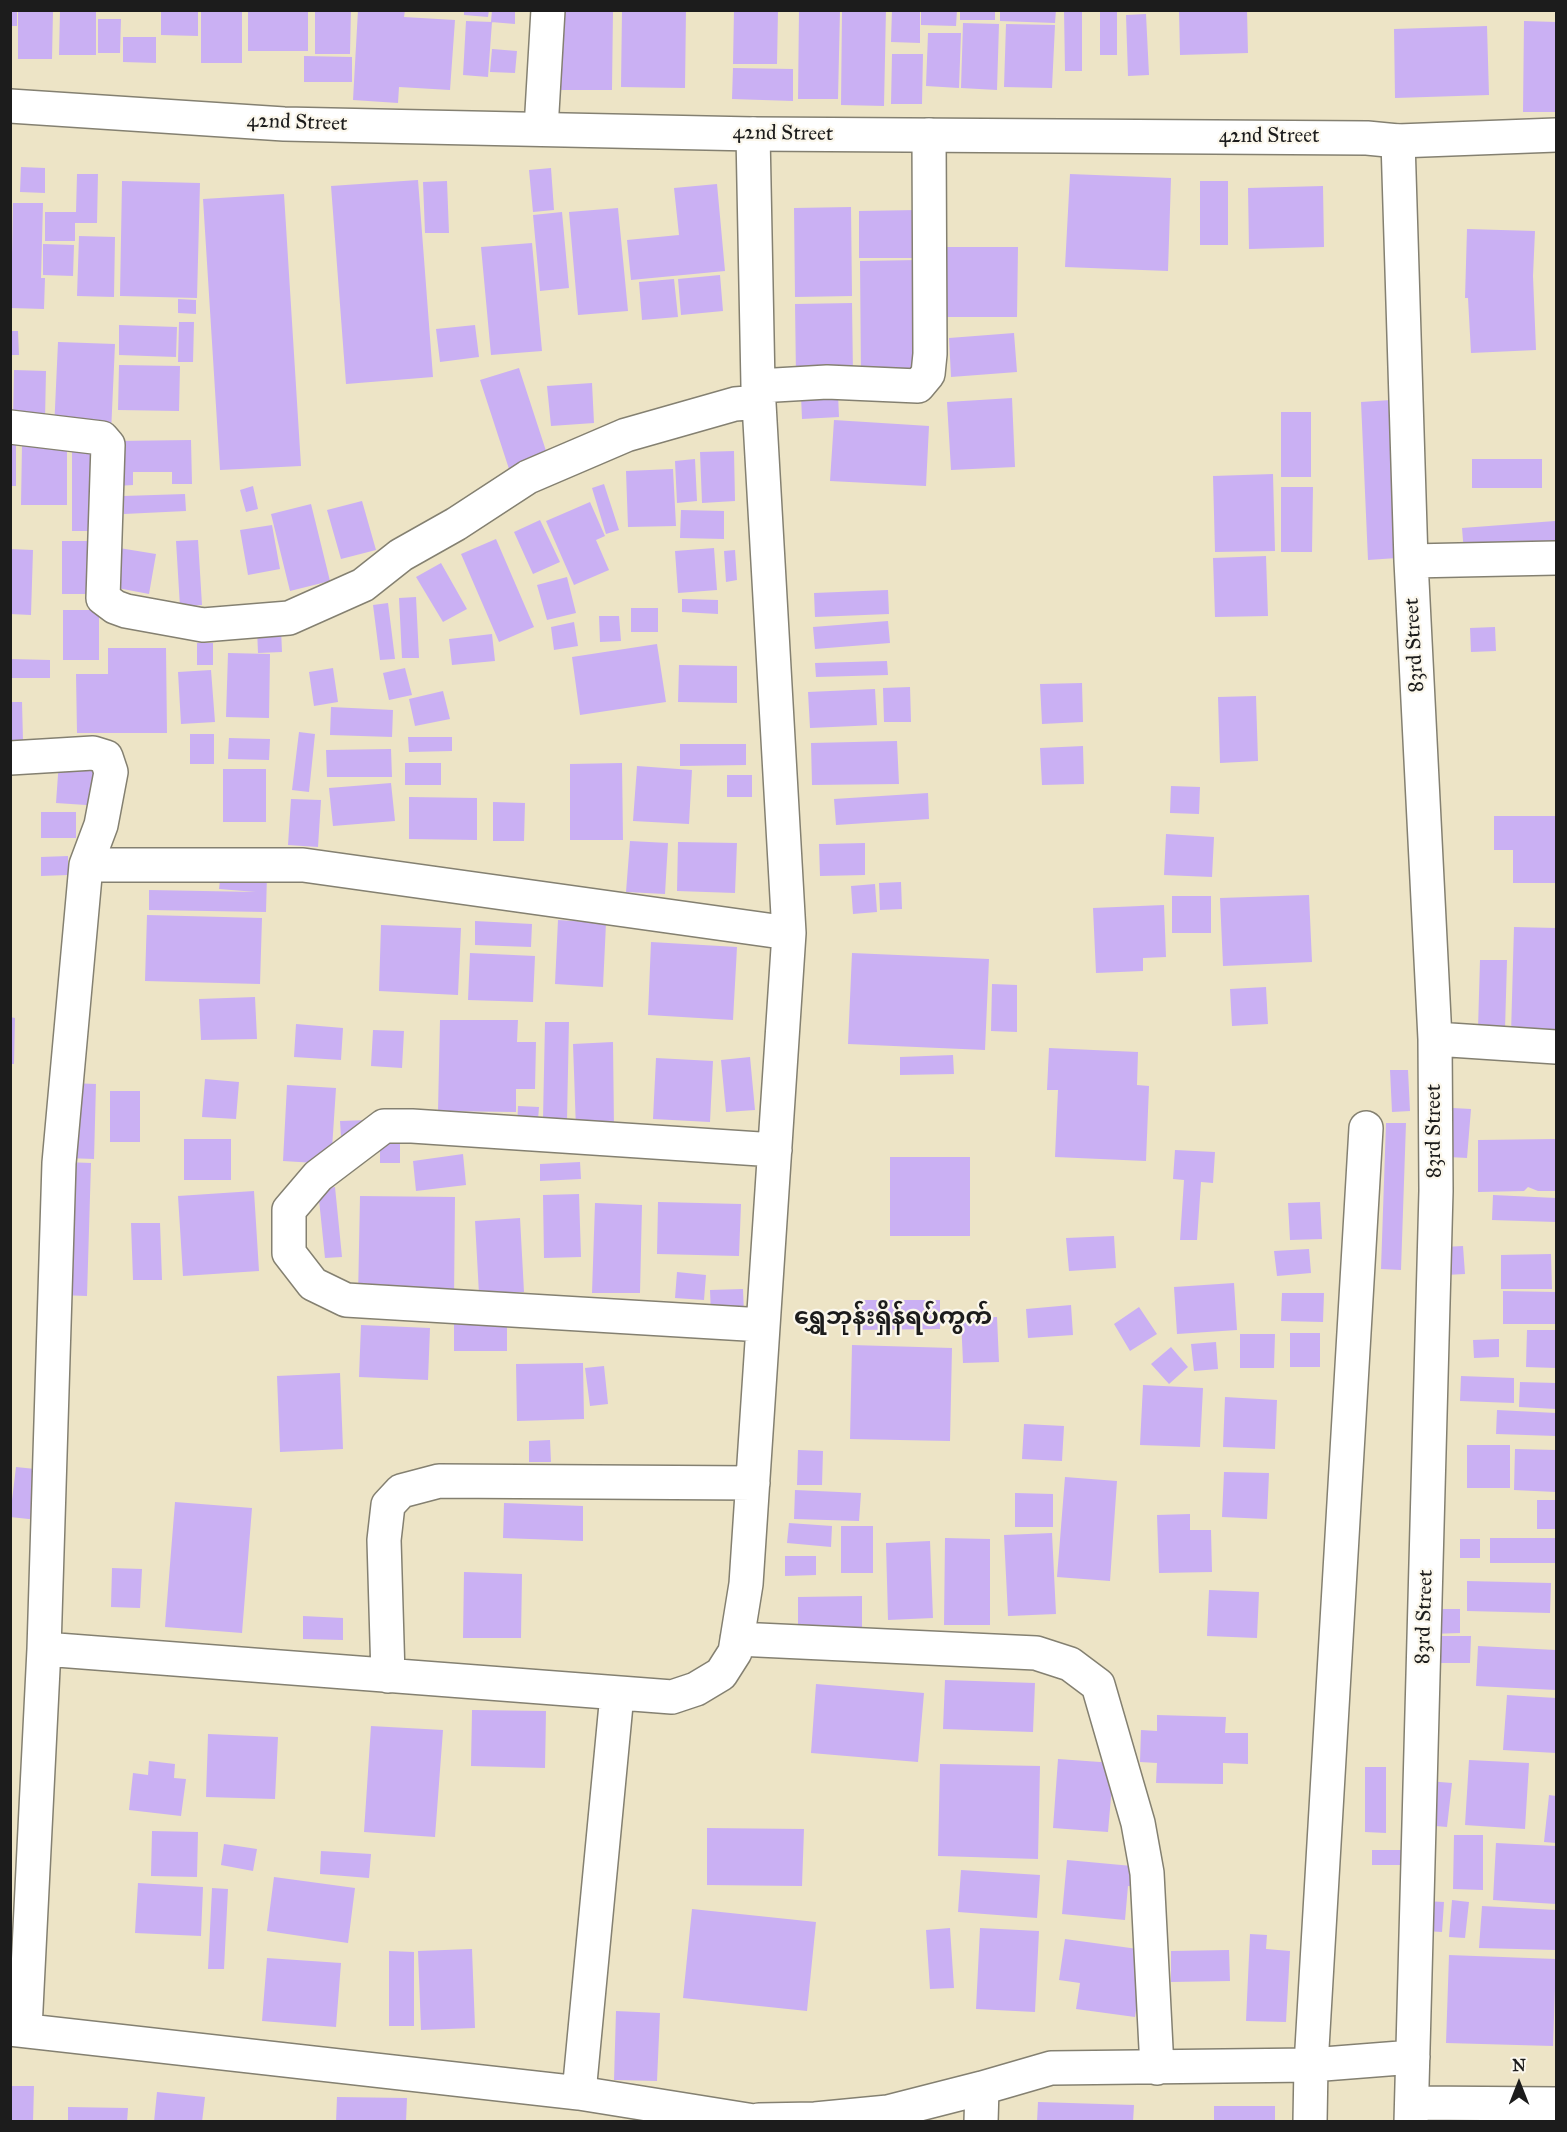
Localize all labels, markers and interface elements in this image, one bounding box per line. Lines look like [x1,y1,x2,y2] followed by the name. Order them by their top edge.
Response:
[246,109,348,137] street label: 42nd Street
[732,121,834,147] street label: 42nd Street
[1219,124,1319,150] street label: 42nd Street
[1400,597,1430,693] street label: 83rd Street
[1422,1084,1448,1178] street label: 83rd Street
[794,1304,992,1332] district label: ရွှေဘုန်းရှိန်ရပ်ကွက်
[1411,1569,1439,1665] street label: 83rd Street
[1489,2054,1549,2114] north arrow
[1512,2056,1526,2075] text: N

